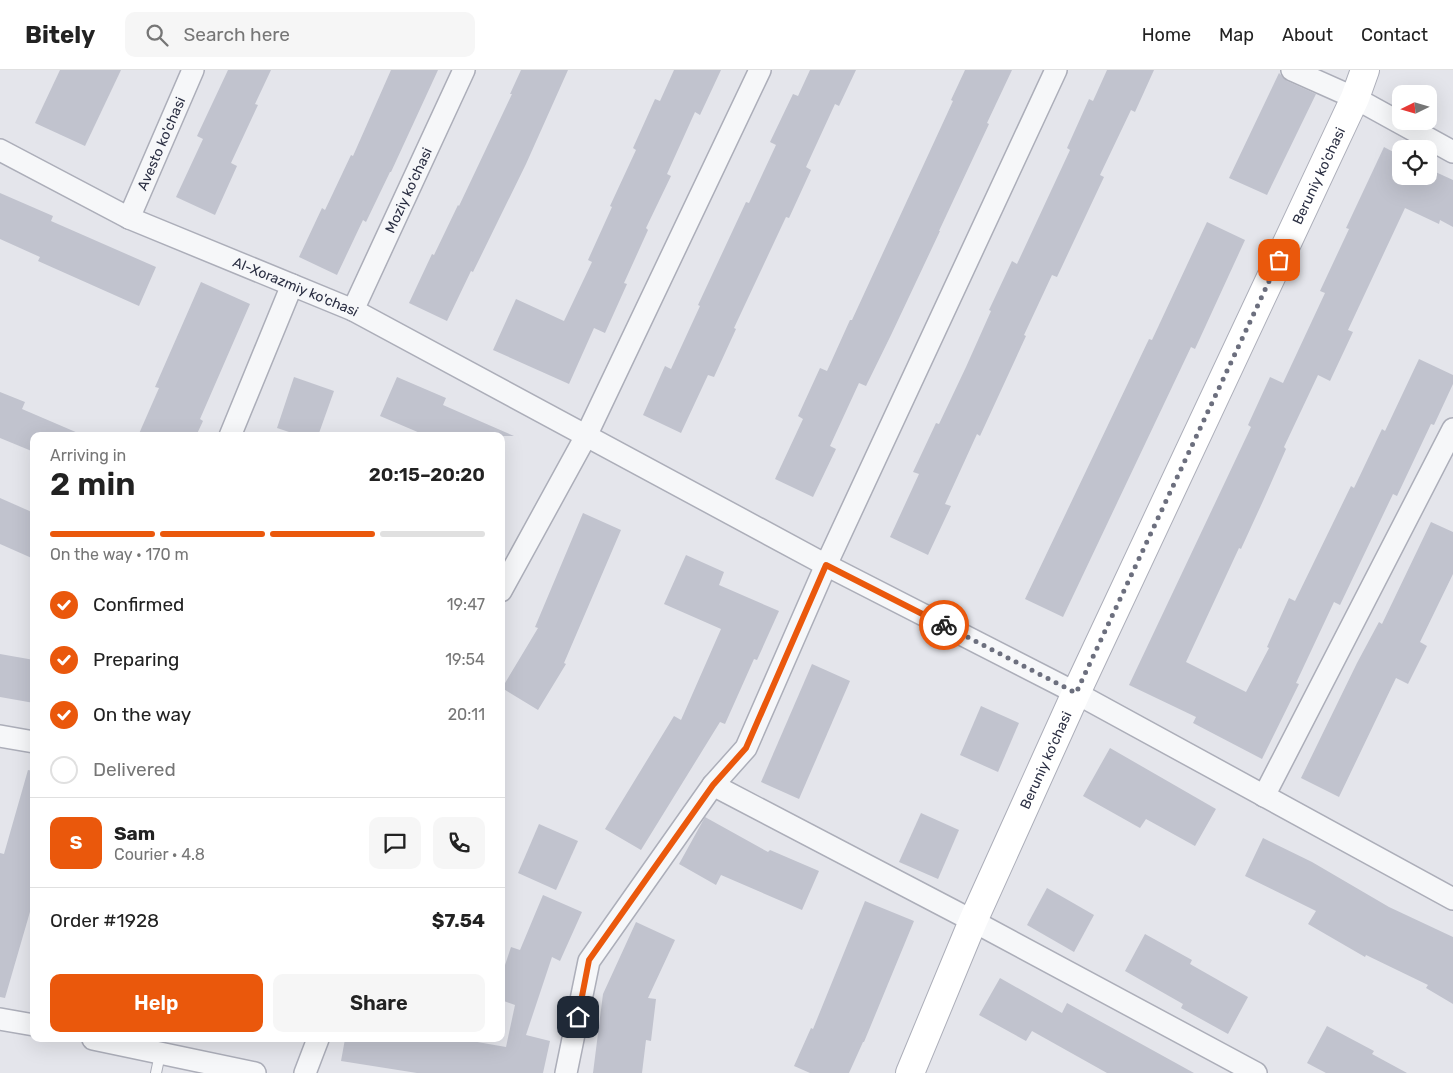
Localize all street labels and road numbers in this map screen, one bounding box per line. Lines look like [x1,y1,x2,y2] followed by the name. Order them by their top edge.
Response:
[134,95,189,193] street label: Avesto ko'chasi
[1289,125,1349,227] street label: Beruniy ko'chasi
[382,145,436,236] street label: Moziy ko‘chasi
[230,254,361,320] street label: Al-Xorazmiy ko'chasi
[1017,709,1076,812] street label: Beruniy ko'chasi

